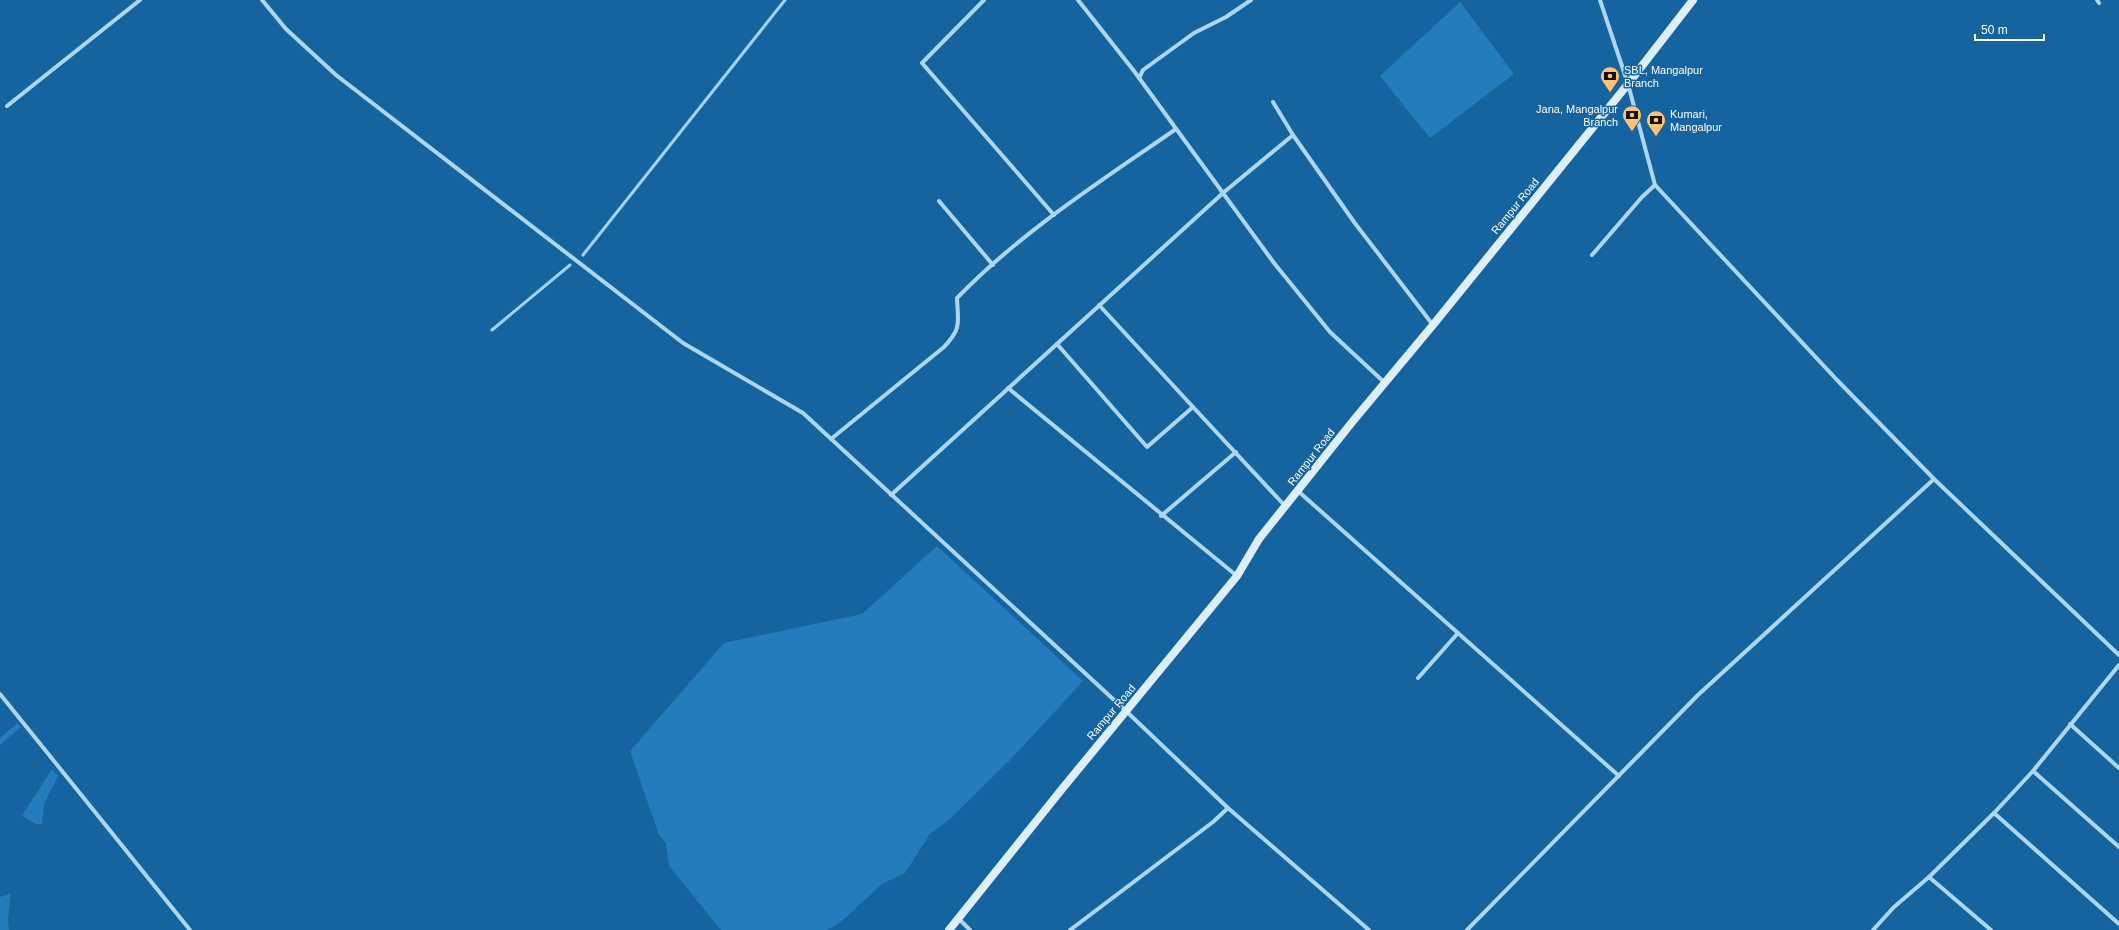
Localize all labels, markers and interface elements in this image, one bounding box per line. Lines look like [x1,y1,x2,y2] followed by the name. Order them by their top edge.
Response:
[1975,16,2044,42] scale bar
[1981,23,2008,37] text: 50 m
[1624,64,1703,89] place label: SBL, Mangalpur Branch
[1599,65,1621,93] bank icon: SBL, Mangalpur Branch
[1536,103,1618,128] place label: Jana, Mangalpur Branch
[1621,104,1643,132] bank icon: Jana, Mangalpur Branch
[1670,108,1722,133] place label: Kumari, Mangalpur
[1645,109,1667,137] bank icon: Kumari, Mangalpur
[1489,176,1541,236] street label: Rampur Road
[1285,426,1337,488] street label: Rampur Road
[1084,682,1138,742] street label: Rampur Road

